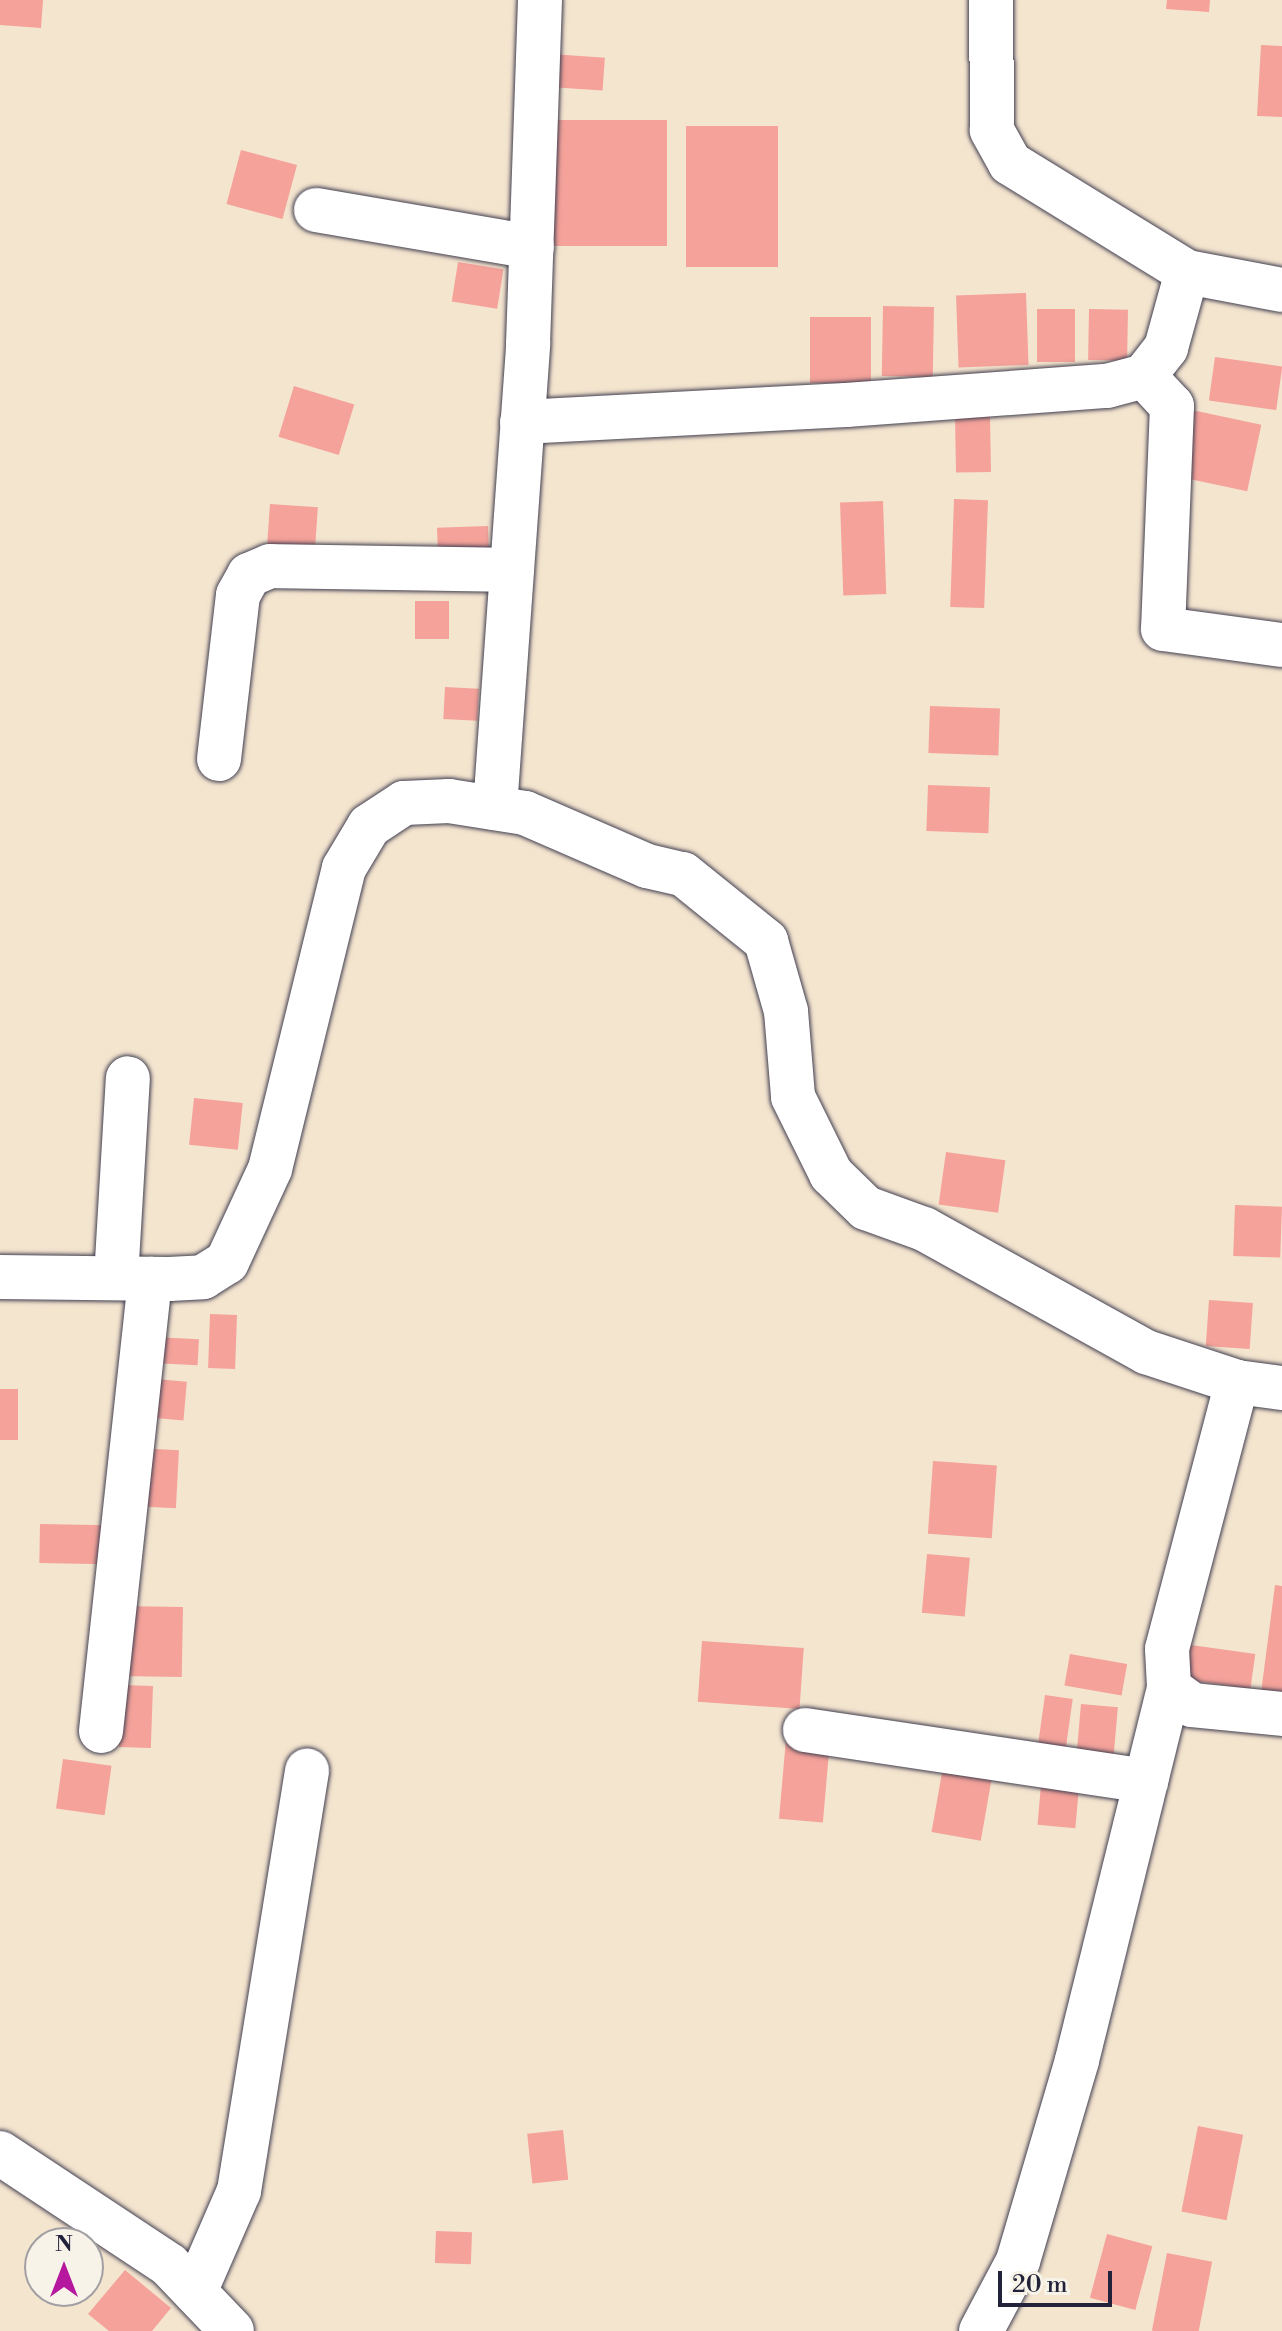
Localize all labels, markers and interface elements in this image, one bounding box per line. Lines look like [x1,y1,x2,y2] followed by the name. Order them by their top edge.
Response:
[24,2227,104,2307] north arrow
[55,2231,73,2258] text: N
[1002,2255,1116,2305] scale bar
[1012,2270,1068,2300] text: 20 m

